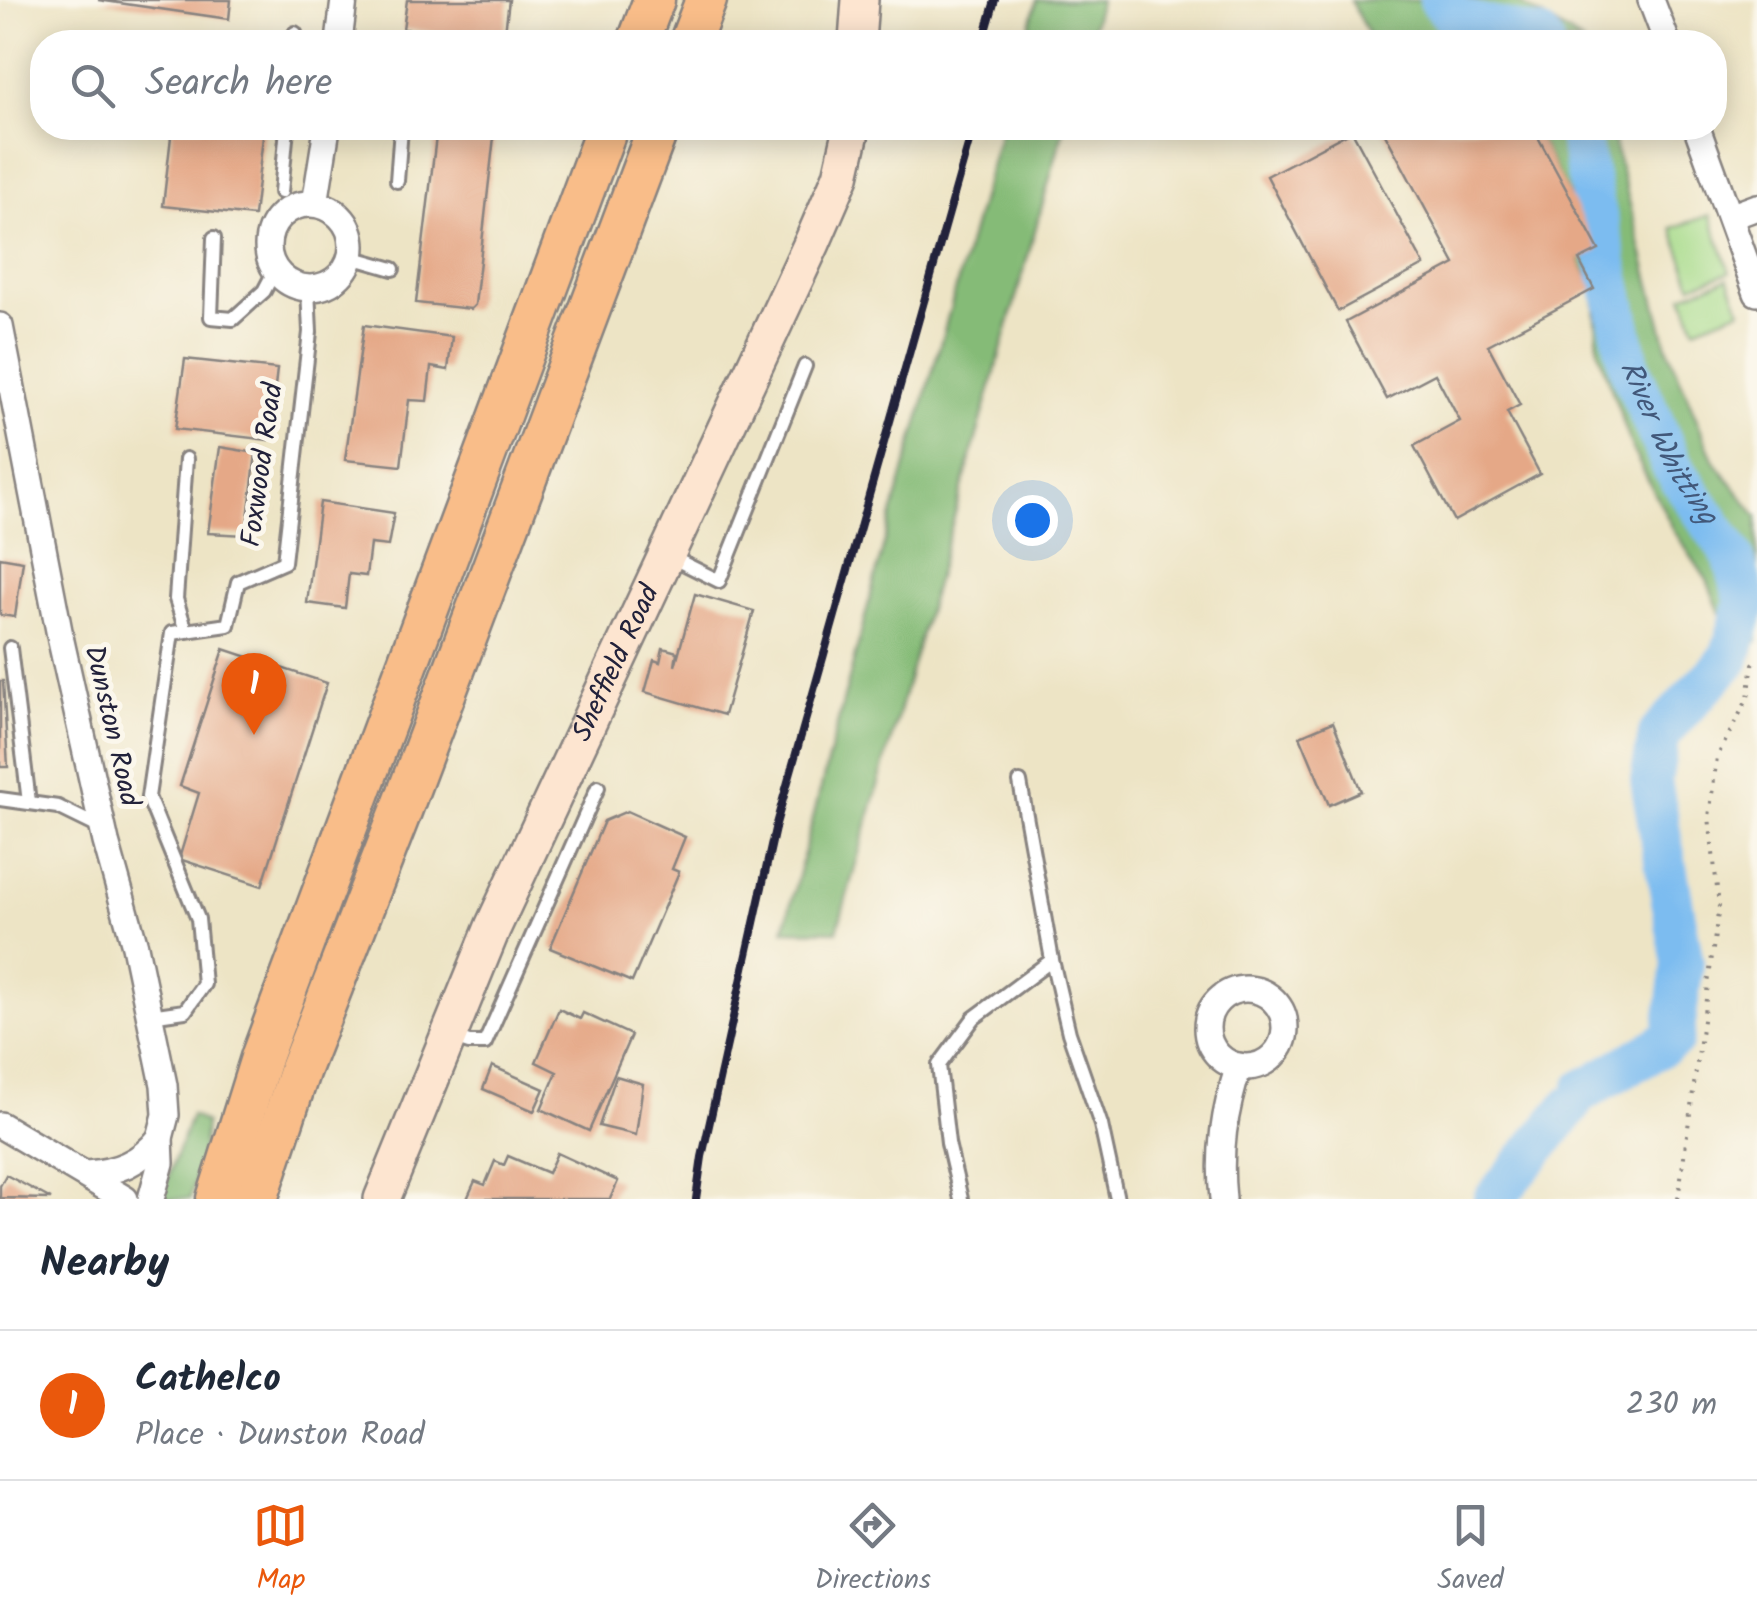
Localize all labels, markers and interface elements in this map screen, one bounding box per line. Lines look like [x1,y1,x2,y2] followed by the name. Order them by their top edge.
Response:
[30,30,1727,140] search box
[145,55,332,115] text: Search here
[65,58,120,113] icon: search
[1605,353,1731,537] water label: River Whitting
[229,379,297,550] street label: Foxwood Road
[1007,495,1058,546] your location
[560,576,673,749] street label: Sheffield Road
[71,641,152,812] street label: Dunston Road
[222,652,286,735] pin: 1
[40,1231,169,1298] text: Nearby
[135,1350,281,1410] text: Cathelco
[68,1380,77,1431] text: 1
[1626,1380,1717,1431] text: 230 m
[135,1410,425,1461] text: Place · Dunston Road
[253,1498,308,1603] tab: Map
[815,1498,931,1603] tab: Directions
[1437,1498,1504,1603] tab: Saved

